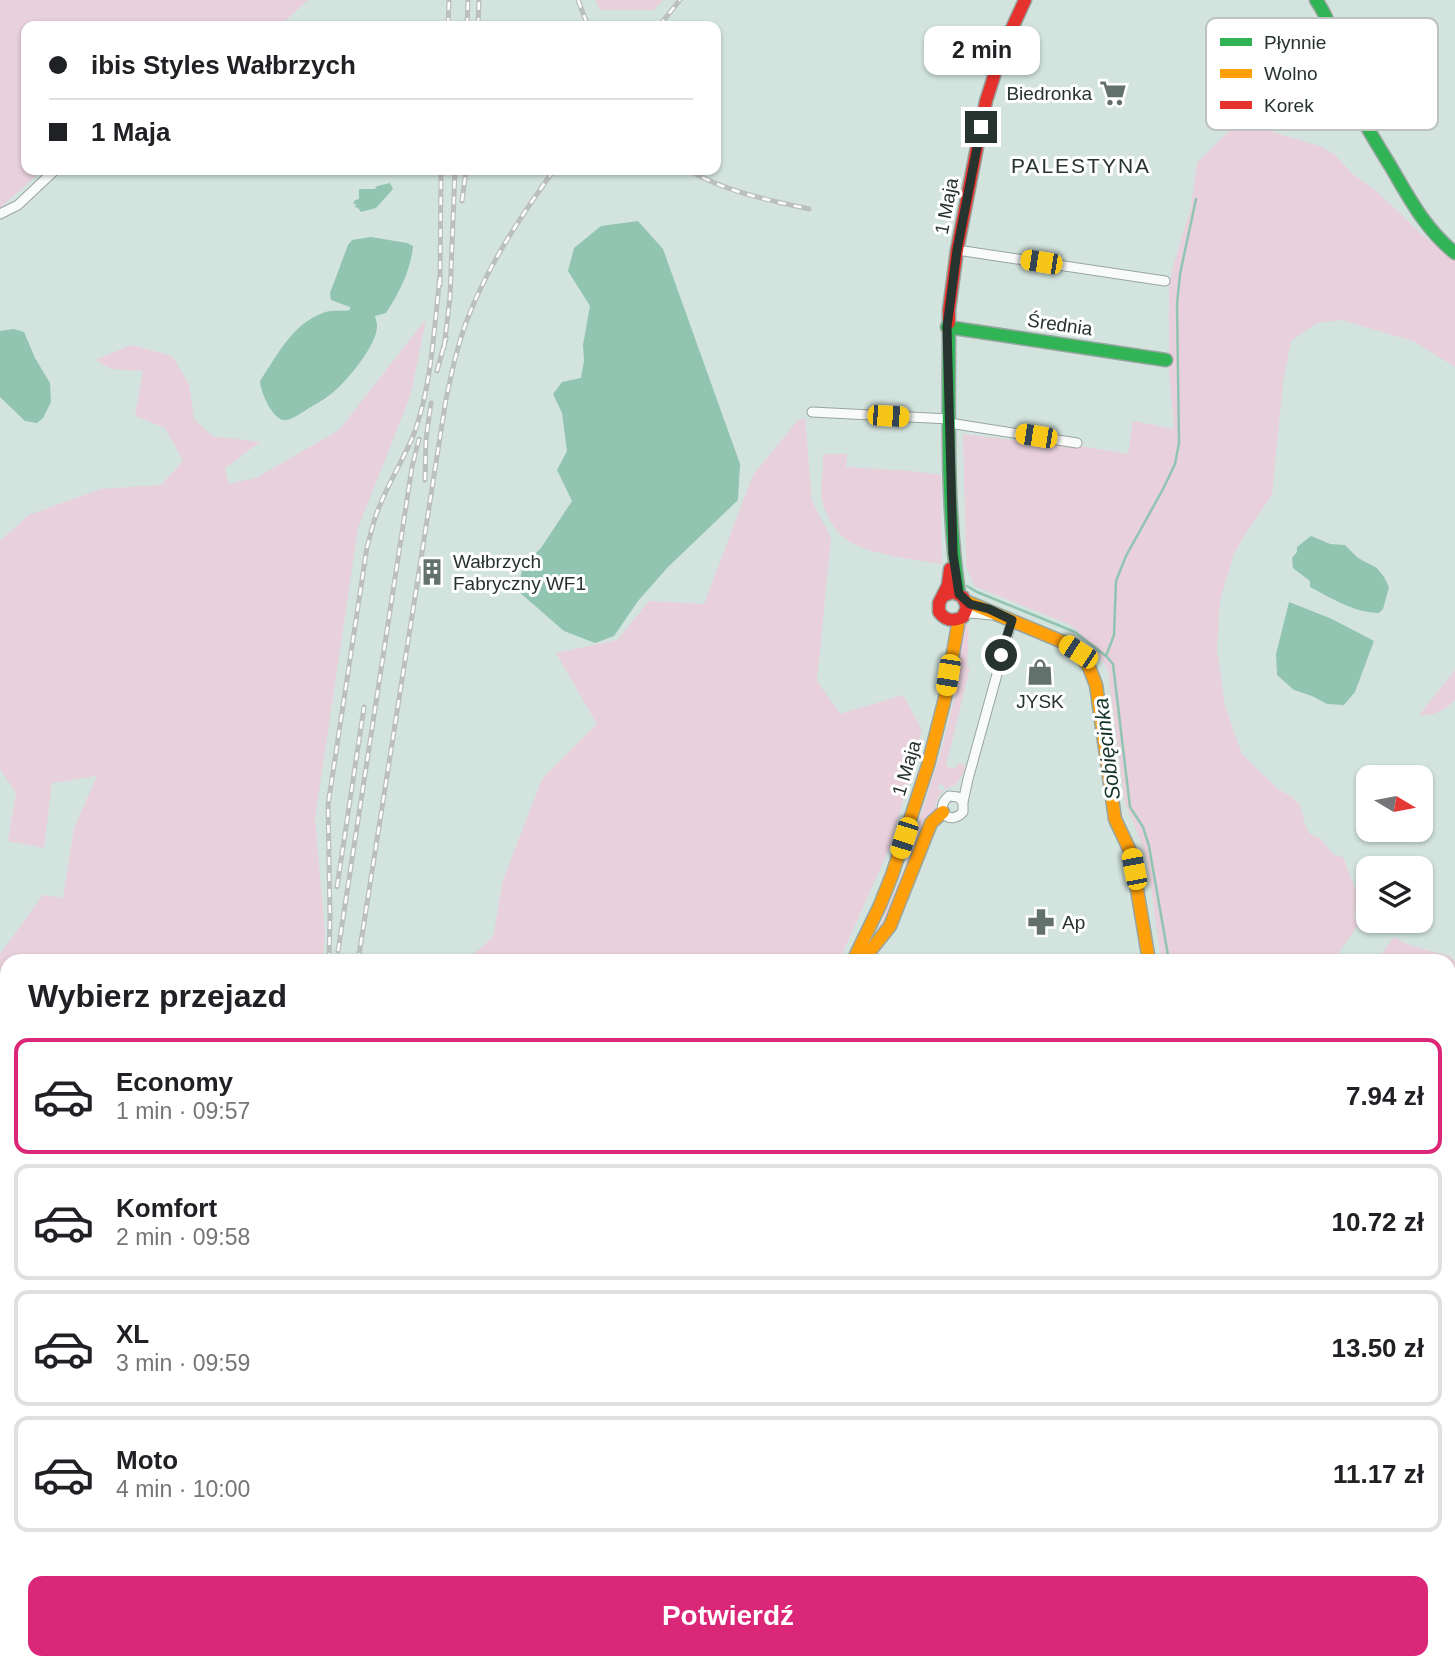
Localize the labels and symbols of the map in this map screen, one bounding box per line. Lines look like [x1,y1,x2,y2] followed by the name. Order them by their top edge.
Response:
[1206,18,1438,130] legend
[923,25,1039,74] callout: 2 min
[1264,32,1326,53] text: Płynnie
[1264,63,1318,84] text: Wolno
[1098,78,1128,108] supermarket icon: Biedronka
[1006,83,1092,104] place label: Biedronka
[1264,95,1314,116] text: Korek
[965,111,997,143] route end
[1011,154,1151,177] district label: PALESTYNA
[931,176,962,236] street label: 1 Maja
[1019,248,1064,276] car
[1026,310,1094,340] street label: Średnia
[867,404,910,428] car
[1014,422,1059,450] car
[453,551,586,594] place label: Wałbrzych Fabryczny WF1
[417,557,447,587] building icon: Wałbrzych Fabryczny WF1
[1055,632,1102,672] car
[985,639,1017,671] route start
[935,653,962,697] car
[1025,657,1055,687] shop icon: JYSK
[1016,691,1064,712] place label: JYSK
[1089,697,1124,801] water label: Sobięcinka
[888,737,925,798] street label: 1 Maja
[1356,765,1433,842] north arrow
[888,815,921,861] car
[1120,846,1149,892] car
[1026,907,1056,937] pharmacy icon: Ap
[1062,912,1085,933] place label: Ap

